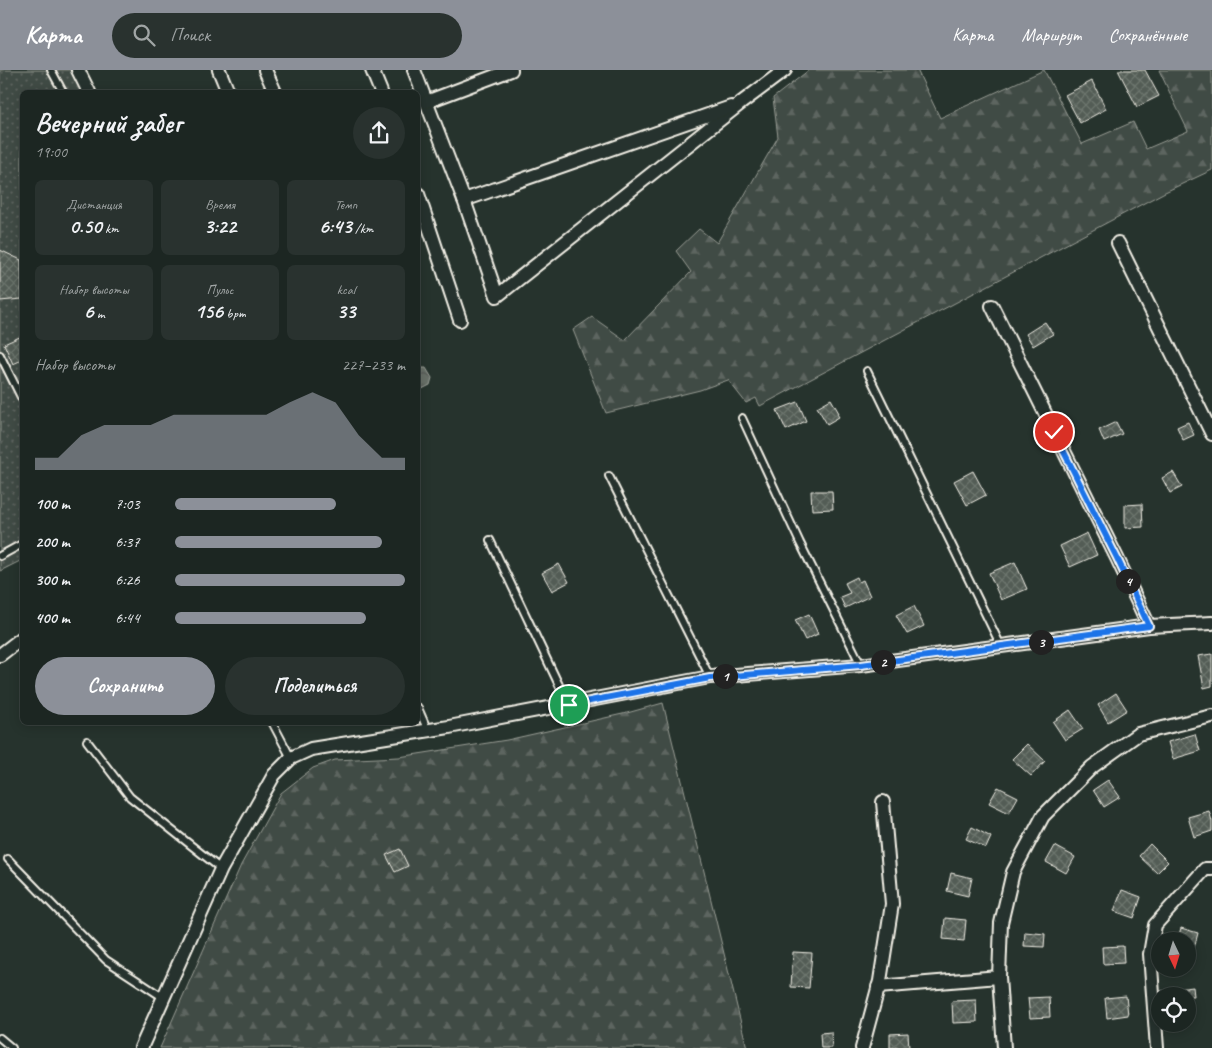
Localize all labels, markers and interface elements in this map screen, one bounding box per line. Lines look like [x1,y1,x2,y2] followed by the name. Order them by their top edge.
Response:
[112,13,462,58] search box
[25,20,82,50] text: Карта
[130,21,158,49] icon: search
[170,23,210,47] text: Поиск
[952,24,993,46] text: Карта
[1021,24,1081,46] text: Маршрут
[1109,24,1187,46] text: Сохранённые
[35,105,182,140] text: Вечерний забег
[353,107,405,159] button: share
[35,142,67,162] text: 19:00
[66,196,122,213] text: Дистанция
[205,196,235,213] text: Время
[335,196,357,213] text: Темп
[69,213,102,239] text: 0.50
[204,213,236,239] text: 3:22
[319,213,352,239] text: 6:43
[102,220,119,237] text: km
[352,220,373,237] text: /km
[59,281,129,298] text: Набор высоты
[206,281,234,298] text: Пульс
[337,281,355,298] text: kcal
[83,298,93,324] text: 6
[194,298,223,324] text: 156
[337,298,355,324] text: 33
[93,305,105,322] text: m
[223,305,246,322] text: bpm
[35,355,114,375] text: Набор высоты
[342,355,405,375] text: 227–233 m
[1033,411,1075,453] pin
[1040,418,1068,446] icon: check
[35,494,70,514] text: 100 m
[115,494,140,514] text: 7:03
[35,532,70,552] text: 200 m
[115,532,140,552] text: 6:37
[1116,568,1140,594] pin: 4
[35,570,70,590] text: 300 m
[115,570,140,590] text: 6:26
[1125,573,1132,590] text: 4
[35,608,70,628] text: 400 m
[115,608,140,628] text: 6:44
[1028,630,1054,654] pin: 3
[1038,634,1045,651] text: 3
[870,650,896,674] pin: 2
[880,654,887,671] text: 2
[35,657,215,715] button: Сохранить
[225,657,405,715] button: Поделиться
[712,664,738,688] pin: 1
[722,668,729,685] text: 1
[548,684,590,726] pin
[555,691,583,719] icon: arrive
[1151,932,1196,978] north arrow
[1151,932,1196,1032] map controls
[1151,987,1196,1032] button: locate

